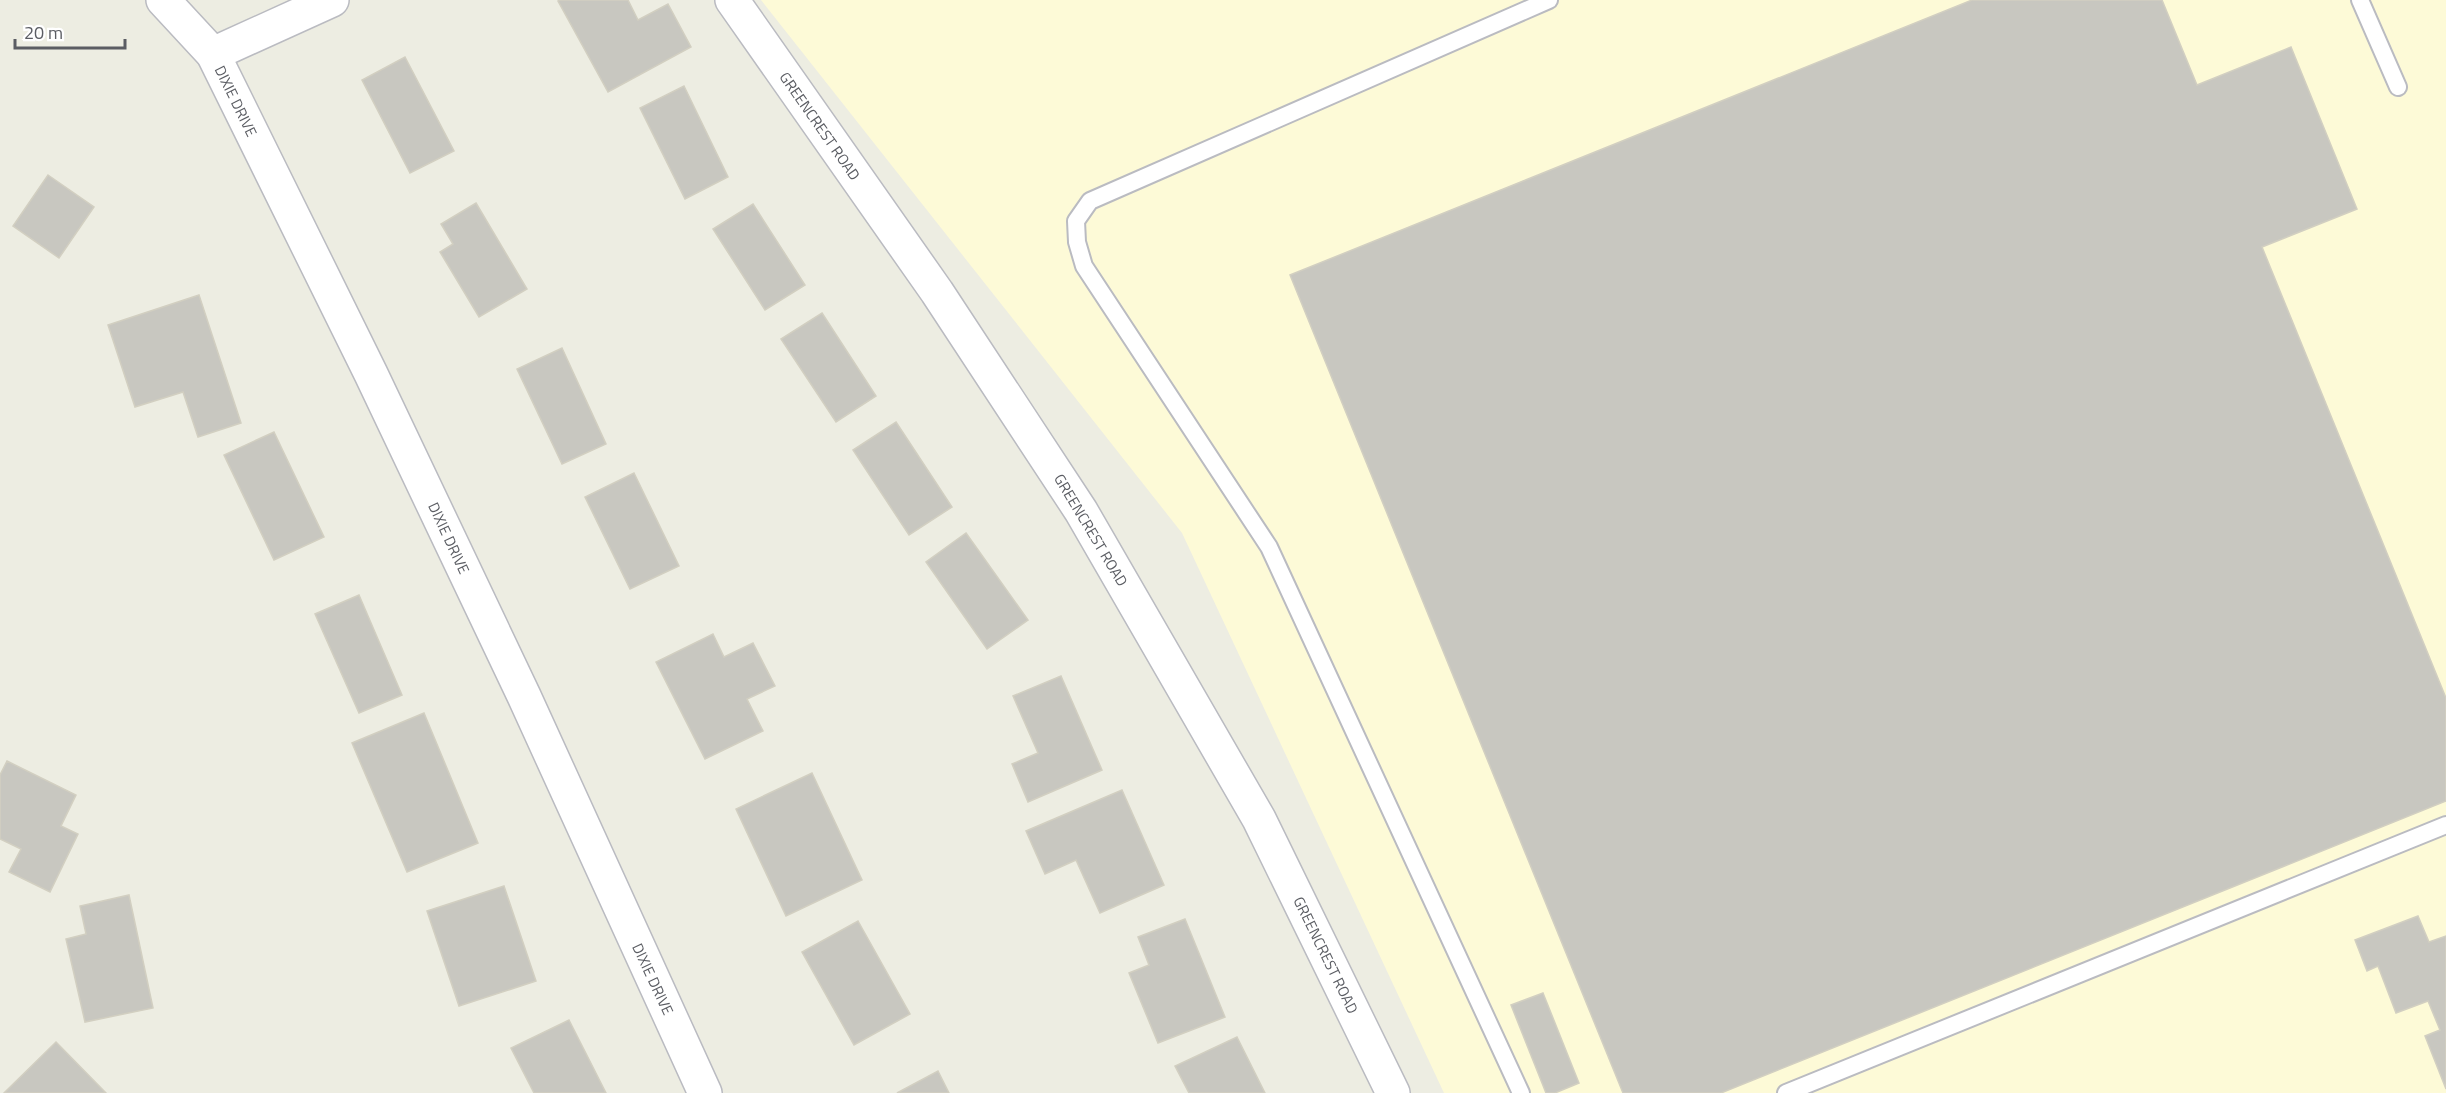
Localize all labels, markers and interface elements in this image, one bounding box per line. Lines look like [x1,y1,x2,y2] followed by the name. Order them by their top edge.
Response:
[15,12,124,50] scale bar
[24,19,63,46] text: 20 m
[209,62,263,140] street label: DIXIE DRIVE
[774,67,866,185] street label: GREENCREST ROAD
[1048,469,1134,591] street label: GREENCREST ROAD
[422,498,476,578] street label: DIXIE DRIVE
[1288,893,1364,1017] street label: GREENCREST ROAD
[626,939,680,1019] street label: DIXIE DRIVE

